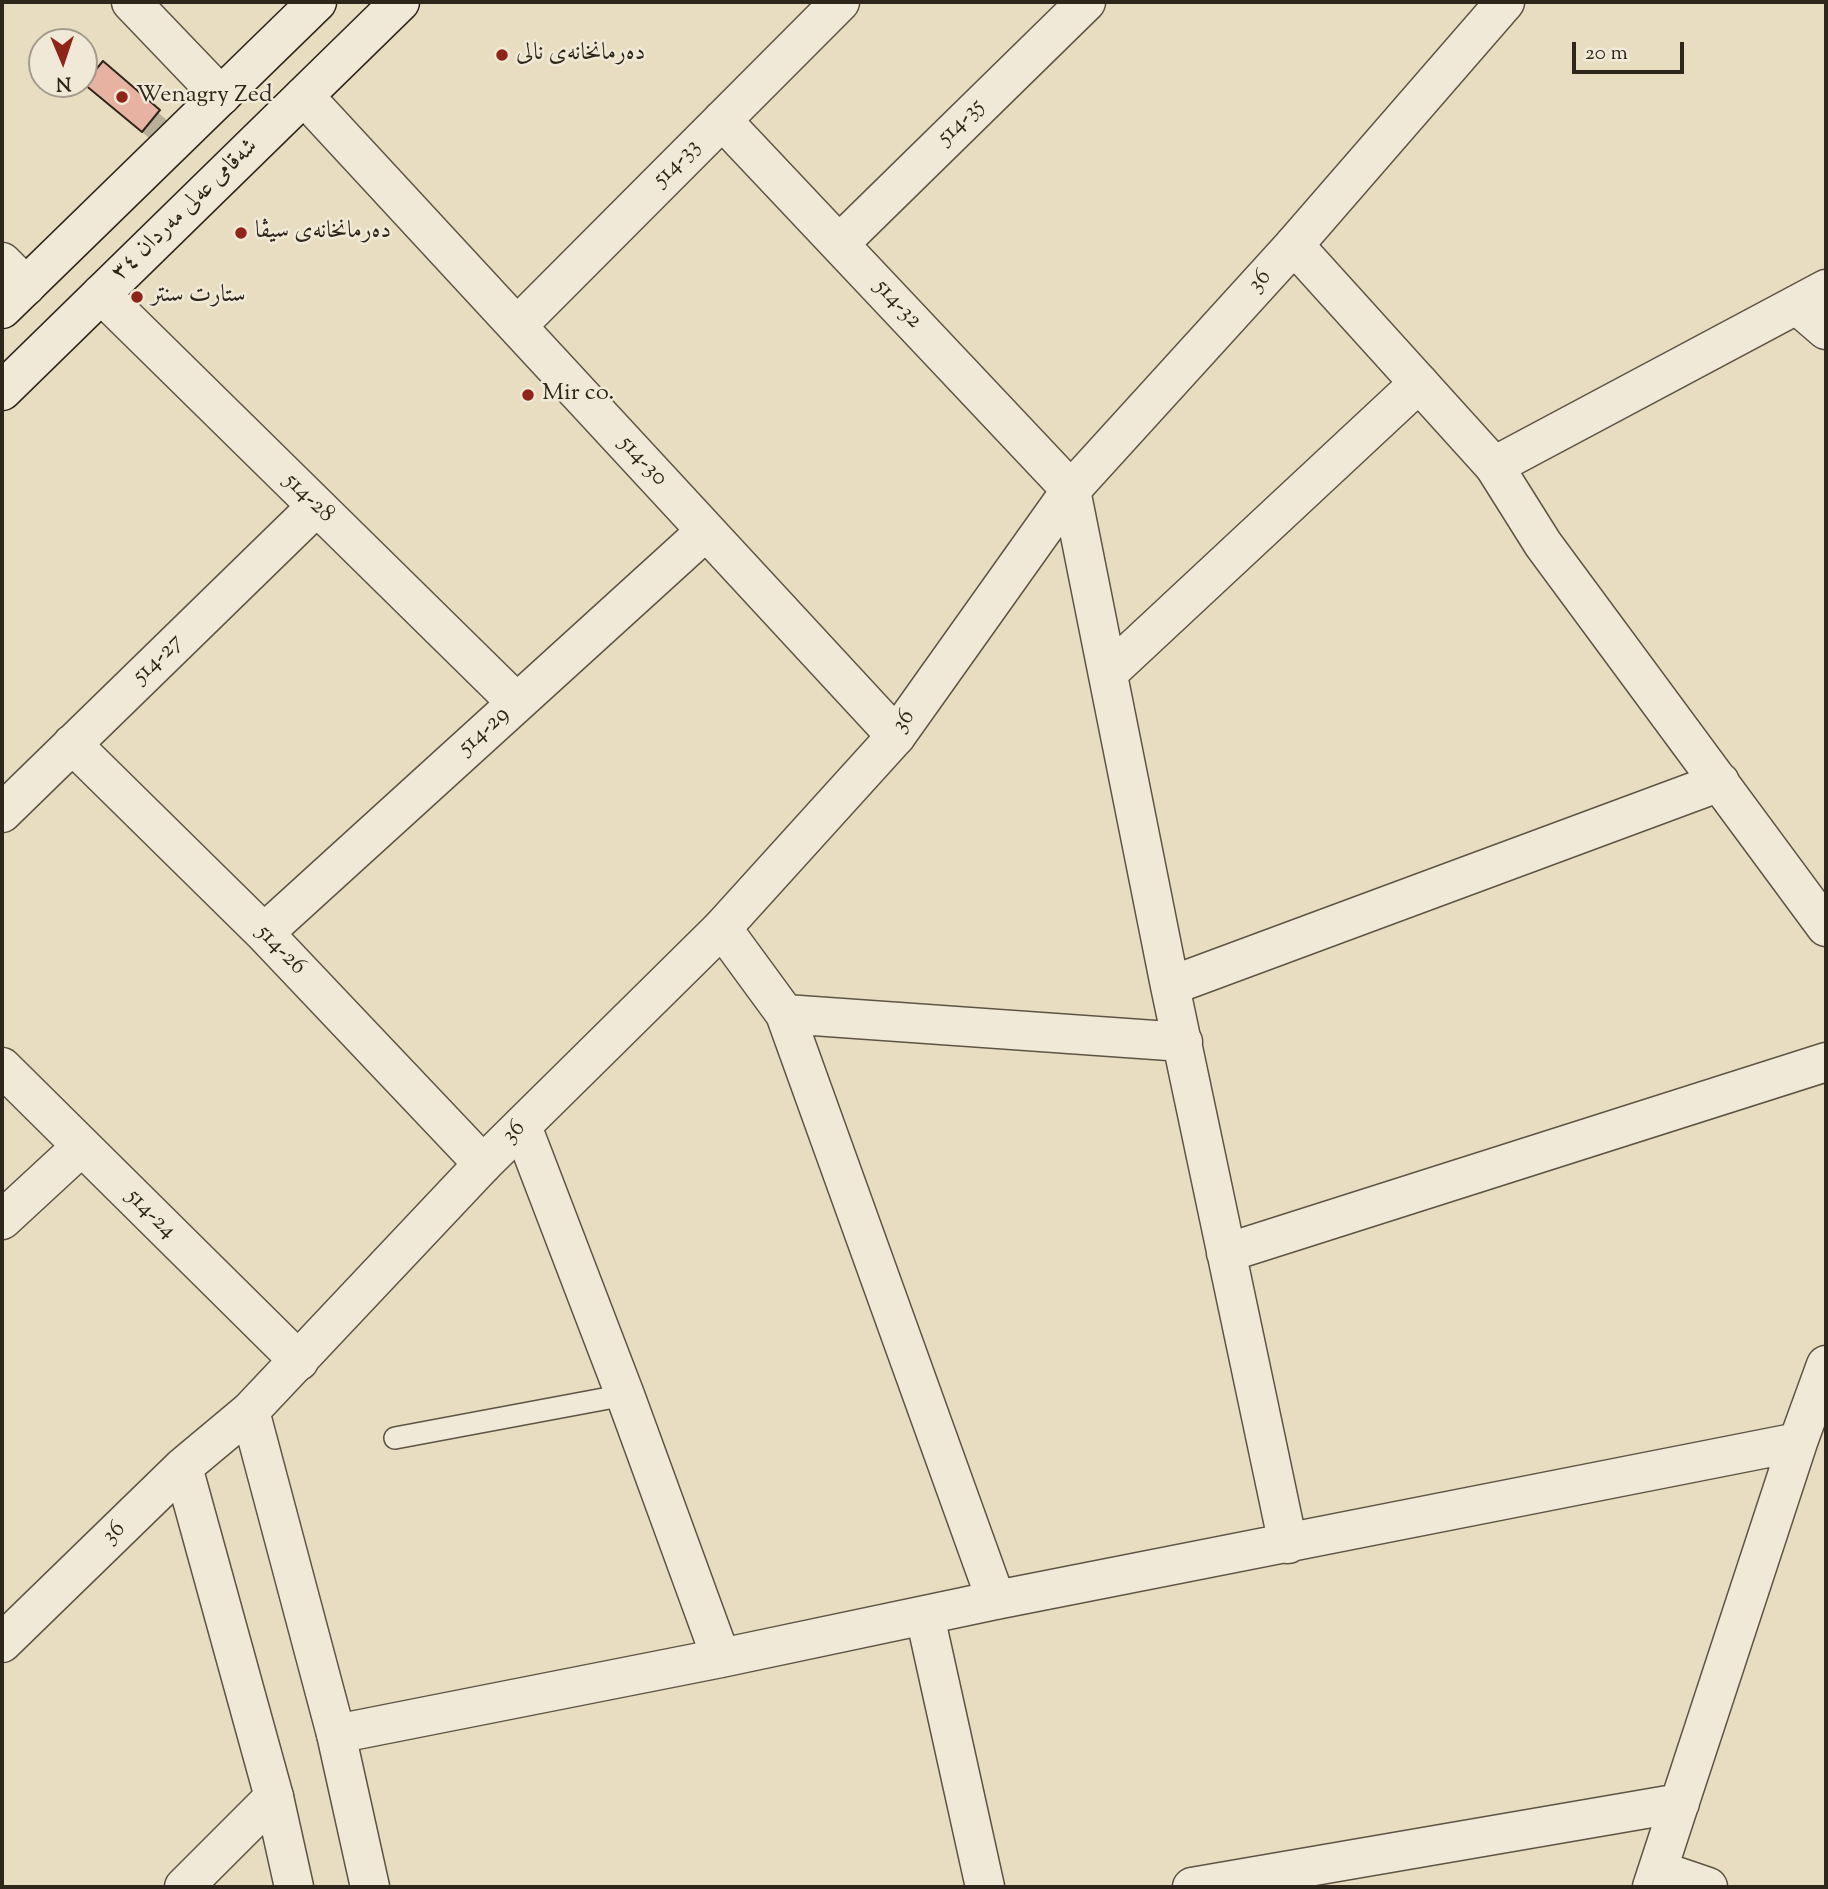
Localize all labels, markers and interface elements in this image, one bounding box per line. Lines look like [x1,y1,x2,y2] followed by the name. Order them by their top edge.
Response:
[28,28,98,98] north arrow
[1576,28,1688,72] scale bar
[1585,39,1628,69] text: 20 m
[516,41,645,69] place label: دەرمانخانەی نالی
[494,47,510,63] marker: دەرمانخانەی نالی
[56,69,72,96] text: N
[136,83,272,111] place label: Wenagry Zed
[114,89,130,105] marker: Wenagry Zed
[932,94,992,152] street label: 514-35
[107,134,265,288] street label: شەقامی عەلی مەردان ٣٤
[648,134,708,194] street label: 514-33
[255,219,391,247] place label: دەرمانخانەی سیڤا
[233,225,249,241] marker: دەرمانخانەی سیڤا
[1243,264,1279,300] street label: 36
[867,274,927,336] street label: 514-32
[151,283,246,311] place label: ستارت سنتر
[129,289,145,305] marker: ستارت سنتر
[542,381,614,409] place label: Mir co.
[520,387,536,403] marker: Mir co.
[611,431,673,493] street label: 514-30
[277,468,339,530] street label: 514-28
[128,629,190,691] street label: 514-27
[453,702,517,762] street label: 514-29
[887,705,923,739] street label: 36
[249,920,311,982] street label: 514-26
[497,1115,533,1151] street label: 36
[119,1184,181,1246] street label: 514-24
[97,1516,133,1552] street label: 36

